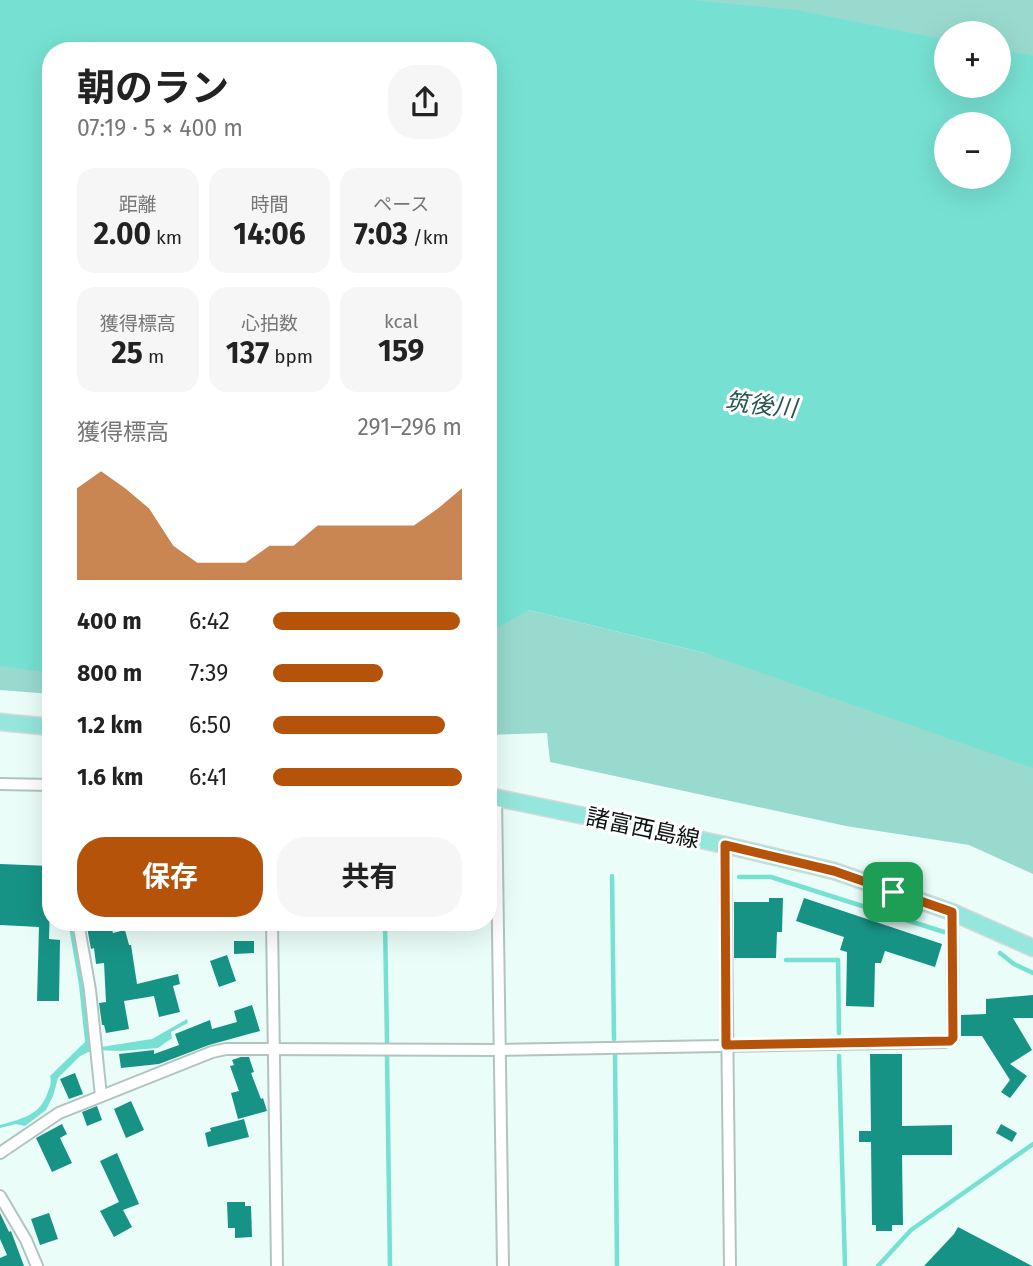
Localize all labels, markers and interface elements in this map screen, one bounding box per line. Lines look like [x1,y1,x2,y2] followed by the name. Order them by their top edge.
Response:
[934,21,1011,189] map controls
[934,21,1011,98] button: +
[77,65,229,111] text: 朝のラン
[388,65,462,139] button: share
[934,112,1011,189] button: −
[77,114,243,142] text: 07:19 · 5 × 400 m
[119,193,157,216] text: 距離
[250,193,289,216] text: 時間
[373,193,429,216] text: ペース
[94,216,151,252] text: 2.00
[233,216,306,252] text: 14:06
[354,216,408,252] text: 7:03
[151,226,182,249] text: km
[408,226,449,249] text: /km
[384,310,418,333] text: kcal
[100,312,176,335] text: 獲得標高
[241,312,298,335] text: 心拍数
[378,333,424,369] text: 159
[111,335,143,371] text: 25
[226,335,269,371] text: 137
[143,345,164,368] text: m
[269,345,313,368] text: bpm
[724,387,801,423] water label: 筑後川
[357,413,462,441] text: 291–296 m
[77,418,169,446] text: 獲得標高
[77,607,142,635] text: 400 m
[189,607,230,635] text: 6:42
[77,659,142,687] text: 800 m
[189,659,228,687] text: 7:39
[77,711,143,739] text: 1.2 km
[189,711,231,739] text: 6:50
[77,763,144,791] text: 1.6 km
[189,763,228,791] text: 6:41
[584,802,702,854] street label: 諸富西島線
[77,837,263,917] button: 保存
[277,837,462,917] button: 共有
[863,862,923,922] pin
[874,873,912,911] icon: arrive

